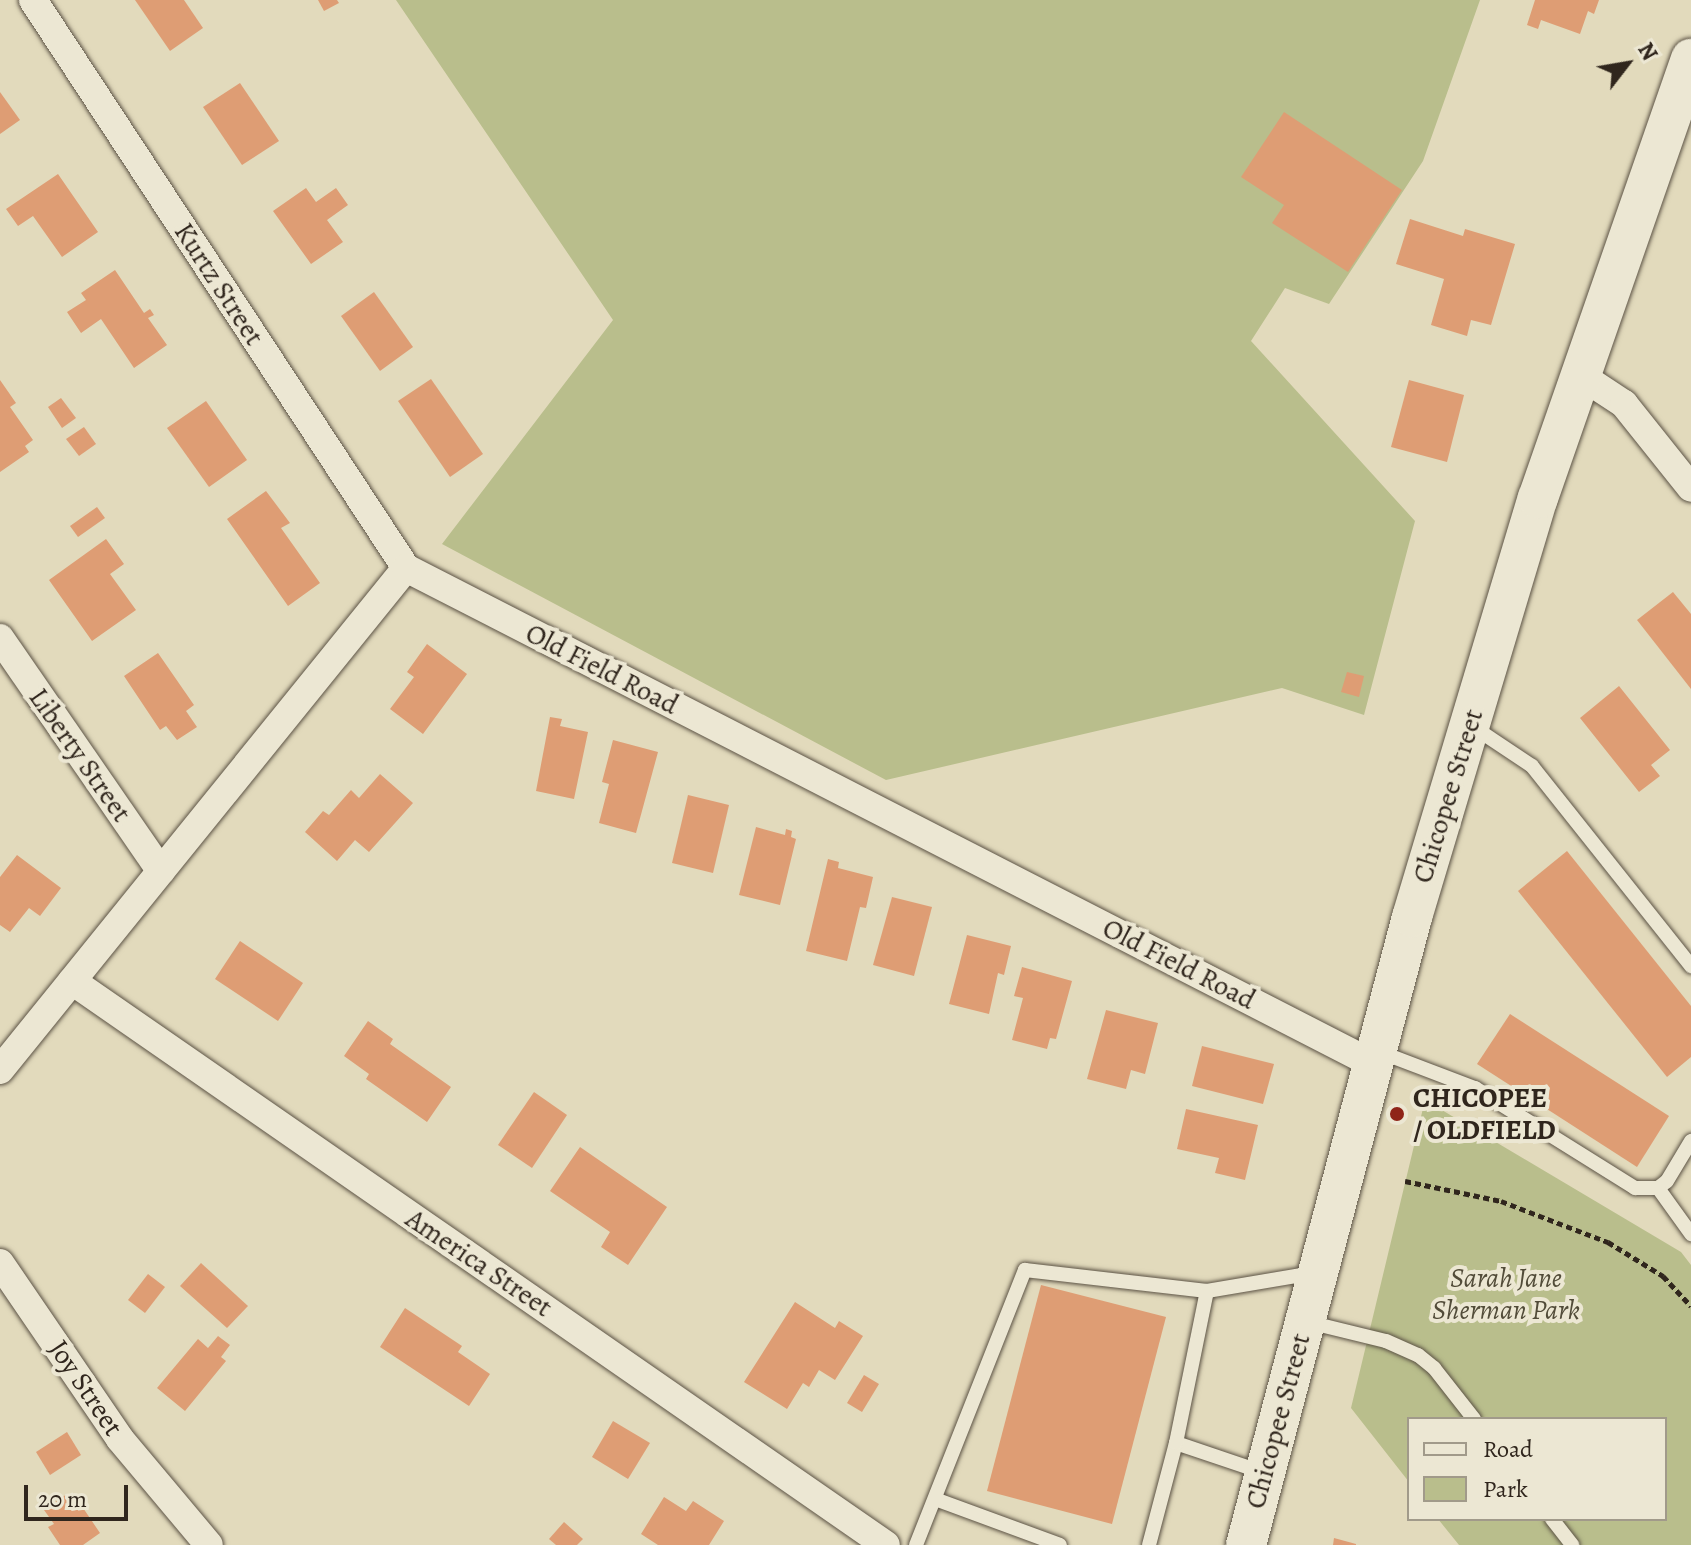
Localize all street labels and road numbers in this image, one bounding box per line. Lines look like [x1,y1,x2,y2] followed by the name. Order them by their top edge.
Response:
[167,216,271,352] street label: Kurtz Street
[520,616,684,722] street label: Old Field Road
[22,682,138,828] street label: Liberty Street
[1406,705,1490,887] street label: Chicopee Street
[1097,911,1261,1017] street label: Old Field Road
[399,1202,559,1324] street label: America Street
[1238,1330,1318,1512] street label: Chicopee Street
[42,1334,130,1442] street label: Joy Street

